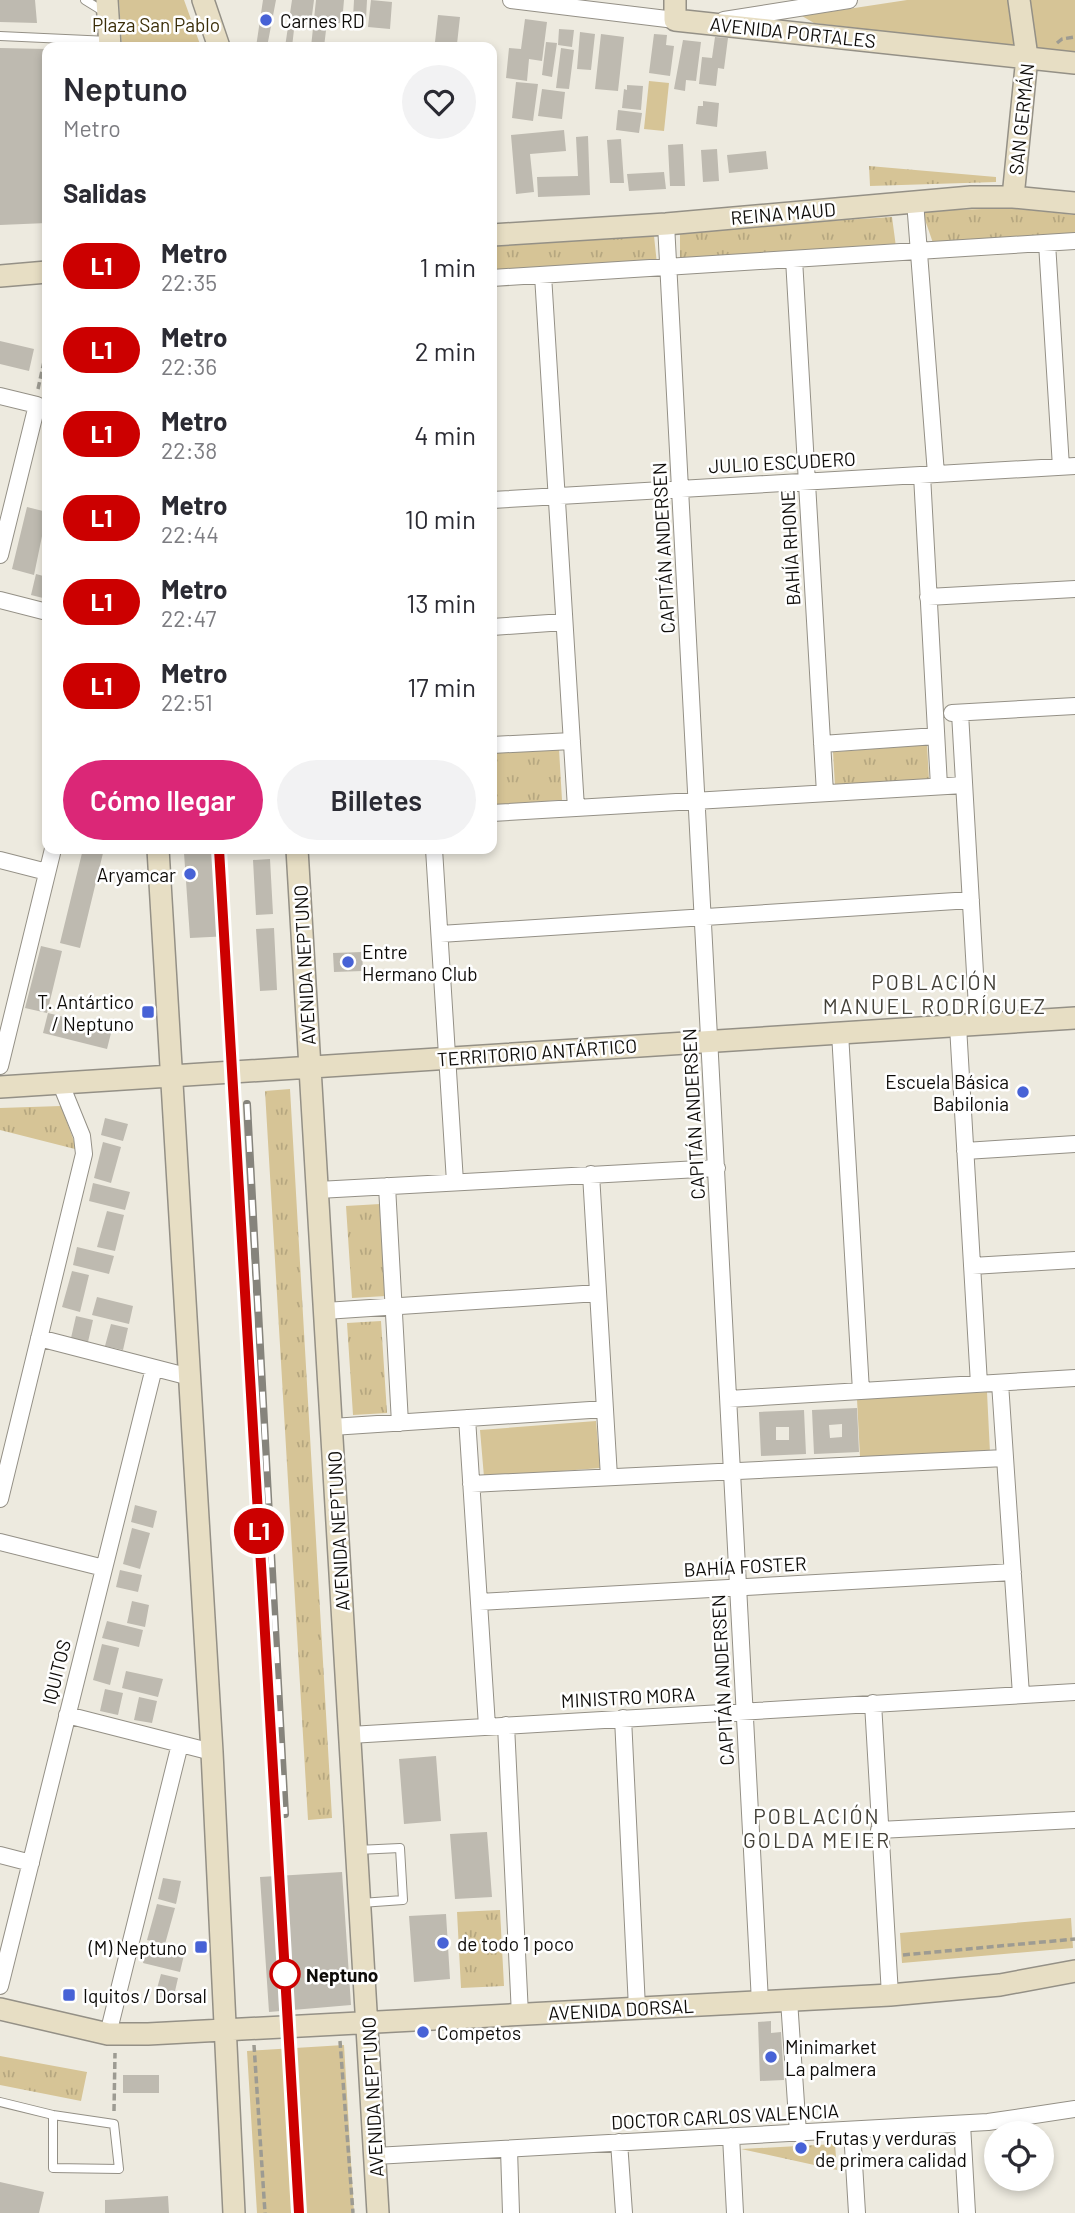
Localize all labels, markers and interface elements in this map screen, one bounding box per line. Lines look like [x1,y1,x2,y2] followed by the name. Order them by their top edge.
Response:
[280,9,364,32] place label: Carnes RD
[258,12,274,28] marker: Carnes RD
[709,12,877,52] street label: AVENIDA PORTALES
[92,13,220,36] park label: Plaza San Pablo
[1004,62,1038,176] street label: SAN GERMÁN
[402,65,476,139] button: heart
[63,68,188,108] text: Neptuno
[63,114,121,142] text: Metro
[63,177,147,208] text: Salidas
[730,197,836,229] street label: REINA MAUD
[161,237,227,268] text: Metro
[90,251,113,280] text: L1
[420,251,476,282] text: 1 min
[161,268,217,296] text: 22:35
[161,321,227,352] text: Metro
[90,335,113,364] text: L1
[415,335,476,366] text: 2 min
[161,352,217,380] text: 22:36
[161,405,227,436] text: Metro
[90,419,113,448] text: L1
[414,419,476,450] text: 4 min
[161,436,217,464] text: 22:38
[708,447,856,477] street label: JULIO ESCUDERO
[647,462,679,634] street label: CAPITÁN ANDERSEN
[161,489,227,520] text: Metro
[775,490,805,606] street label: BAHÍA RHONE
[90,503,113,532] text: L1
[405,503,476,534] text: 10 min
[161,520,219,548] text: 22:44
[161,573,227,604] text: Metro
[90,587,113,616] text: L1
[406,587,476,618] text: 13 min
[161,604,216,632] text: 22:47
[161,657,227,688] text: Metro
[90,671,113,700] text: L1
[407,671,476,702] text: 17 min
[161,688,213,716] text: 22:51
[63,760,263,840] button: Cómo llegar
[277,760,476,840] button: Billetes
[97,863,176,886] place label: Aryamcar
[182,866,198,882] marker: Aryamcar
[288,884,320,1046] street label: AVENIDA NEPTUNO
[362,940,478,985] place label: Entre Hermano Club
[340,954,356,970] marker: Entre Hermano Club
[823,969,1047,1018] district label: POBLACIÓN MANUEL RODRÍGUEZ
[37,990,134,1035] place label: T. Antártico / Neptuno
[140,1004,156,1020] marker: T. Antártico / Neptuno
[677,1028,709,1200] street label: CAPITÁN ANDERSEN
[436,1034,638,1070] street label: TERRITORIO ANTÁRTICO
[885,1070,1009,1115] place label: Escuela Básica Babilonia
[1015,1084,1031,1100] marker: Escuela Básica Babilonia
[322,1450,354,1612] street label: AVENIDA NEPTUNO
[228,1508,290,1554] line badge: L1
[248,1516,270,1545] text: L1
[683,1551,807,1581] street label: BAHÍA FOSTER
[706,1594,738,1766] street label: CAPITÁN ANDERSEN
[37,1637,75,1707] street label: IQUITOS
[560,1682,696,1712] street label: MINISTRO MORA
[743,1803,891,1852] district label: POBLACIÓN GOLDA MEIER
[457,1932,574,1955] place label: de todo 1 poco
[435,1935,451,1951] marker: de todo 1 poco
[88,1936,187,1959] place label: (M) Neptuno
[193,1939,209,1955] marker: (M) Neptuno
[270,1959,300,1989] marker: Neptuno
[306,1963,378,1986] place label: Neptuno
[83,1984,207,2007] place label: Iquitos / Dorsal
[61,1987,77,2003] marker: Iquitos / Dorsal
[547,1994,695,2024] street label: AVENIDA DORSAL
[356,2016,388,2178] street label: AVENIDA NEPTUNO
[437,2021,521,2044] place label: Competos
[415,2024,431,2040] marker: Competos
[785,2035,877,2080] place label: Minimarket La palmera
[763,2049,779,2065] marker: Minimarket La palmera
[610,2099,840,2133] street label: DOCTOR CARLOS VALENCIA
[984,2121,1054,2191] map controls
[984,2121,1054,2191] button: locate
[815,2126,967,2171] place label: Frutas y verduras de primera calidad
[793,2140,809,2156] marker: Frutas y verduras de primera calidad

